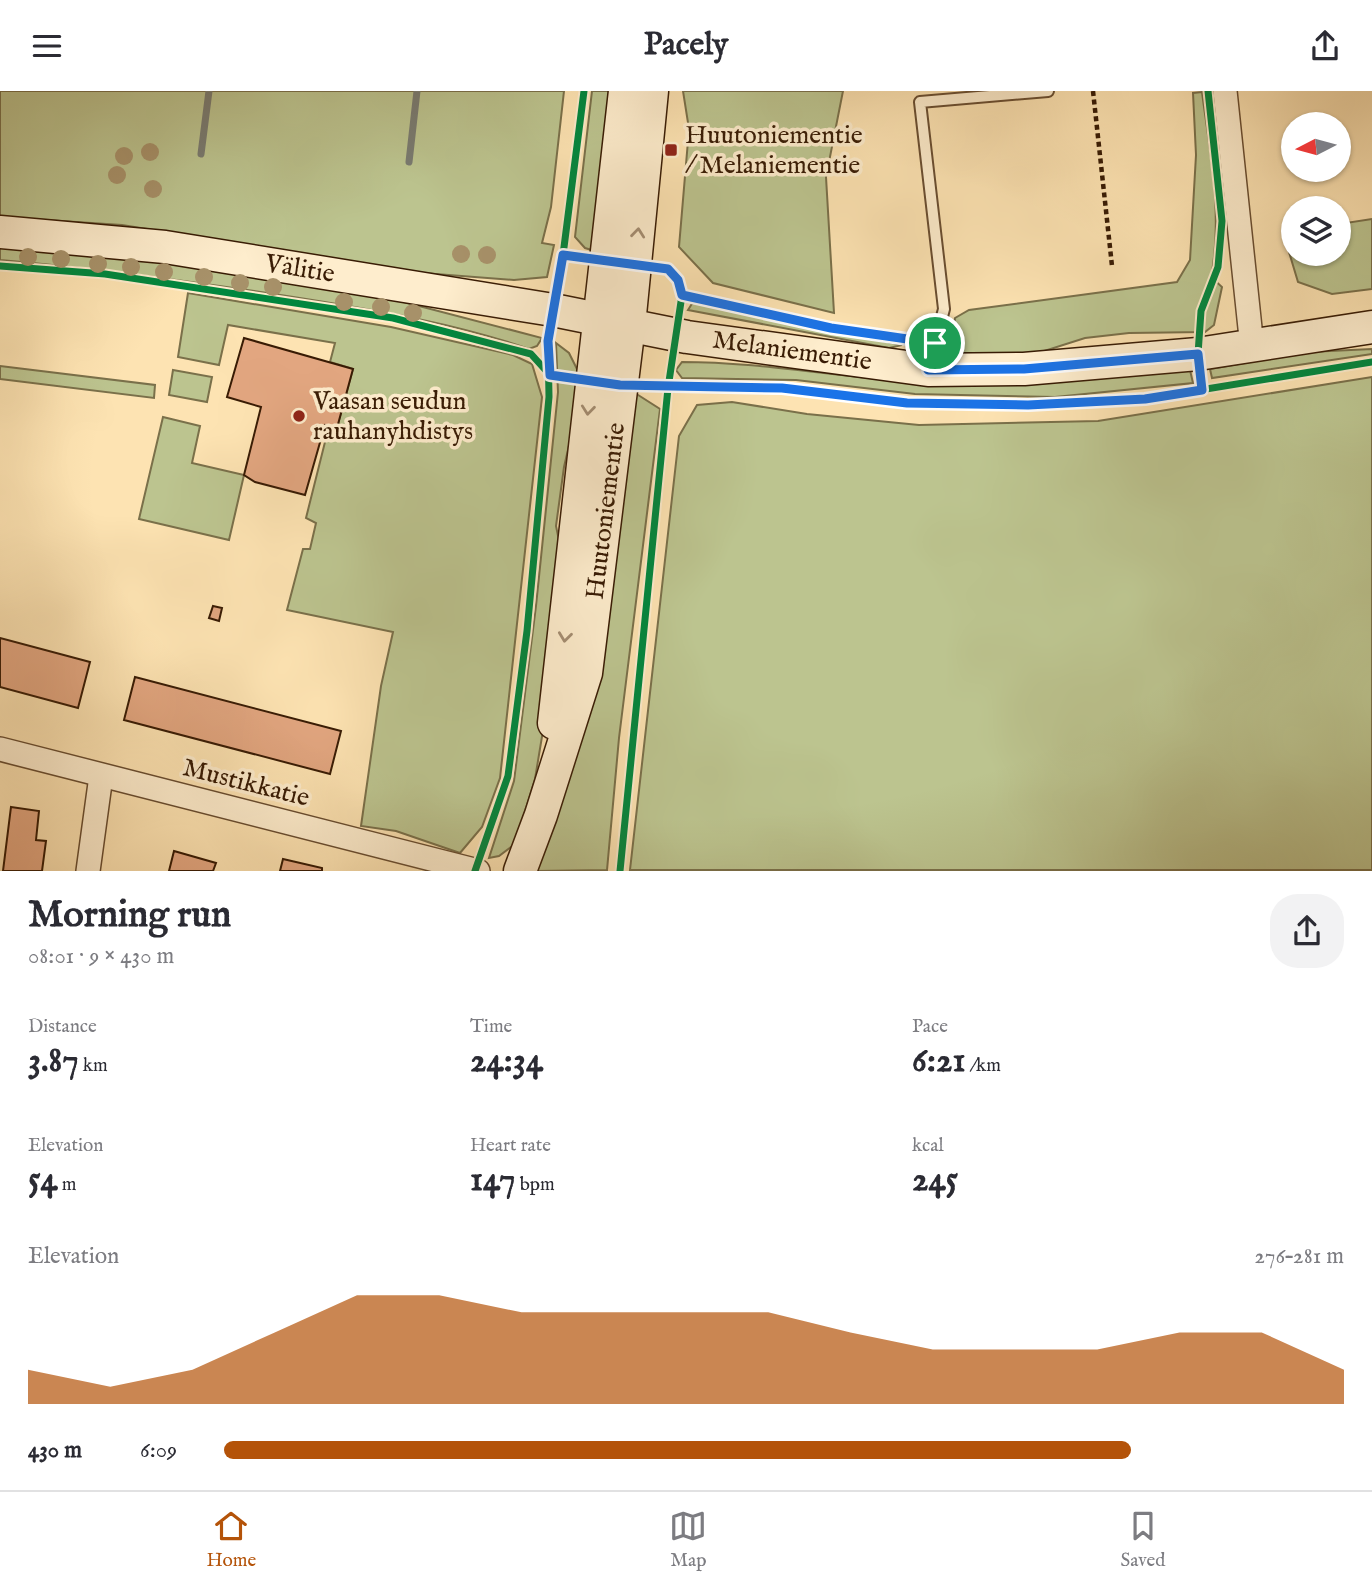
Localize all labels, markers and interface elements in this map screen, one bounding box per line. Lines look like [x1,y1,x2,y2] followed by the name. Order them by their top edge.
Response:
[644,25,728,66] text: Pacely
[28,27,66,65] icon: menu
[1306,27,1344,65] icon: share
[1281,112,1351,182] north arrow
[1281,112,1351,266] map controls
[685,119,863,182] place label: Huutoniementie / Melaniementie
[663,142,679,158] marker: Huutoniementie / Melaniementie
[1281,196,1351,266] button: layers
[630,227,645,238] one-way arrow
[262,247,337,291] street label: Välitie
[905,313,965,373] pin
[710,323,874,379] street label: Melaniementie
[916,324,954,362] icon: arrive
[312,385,473,448] place label: Vaasan seudun rauhanyhdistys
[581,405,596,416] one-way arrow
[291,408,307,424] marker: Vaasan seudun rauhanyhdistys
[579,421,633,601] street label: Huutoniementie
[558,631,573,642] one-way arrow
[179,751,313,815] street label: Mustikkatie
[28,892,231,940] text: Morning run
[1270,894,1344,968] button: share
[28,942,174,971] text: 08:01 · 9 × 430 m
[28,1015,97,1039] text: Distance
[470,1015,512,1039] text: Time
[912,1015,948,1039] text: Pace
[28,1039,79,1084] text: 3.87
[470,1039,543,1084] text: 24:34
[912,1039,965,1084] text: 6:21
[79,1054,108,1078] text: km
[965,1054,1001,1078] text: /km
[28,1134,103,1158] text: Elevation
[470,1134,551,1158] text: Heart rate
[912,1134,944,1158] text: kcal
[28,1158,58,1203] text: 54
[470,1158,516,1203] text: 147
[912,1158,958,1203] text: 245
[58,1173,77,1197] text: m
[516,1173,555,1197] text: bpm
[28,1242,119,1271] text: Elevation
[1254,1242,1344,1271] text: 276–281 m
[28,1436,82,1465] text: 430 m
[140,1436,177,1465] text: 6:09
[207,1507,256,1573] tab: Home
[669,1507,707,1573] tab: Map
[1120,1507,1165,1573] tab: Saved

